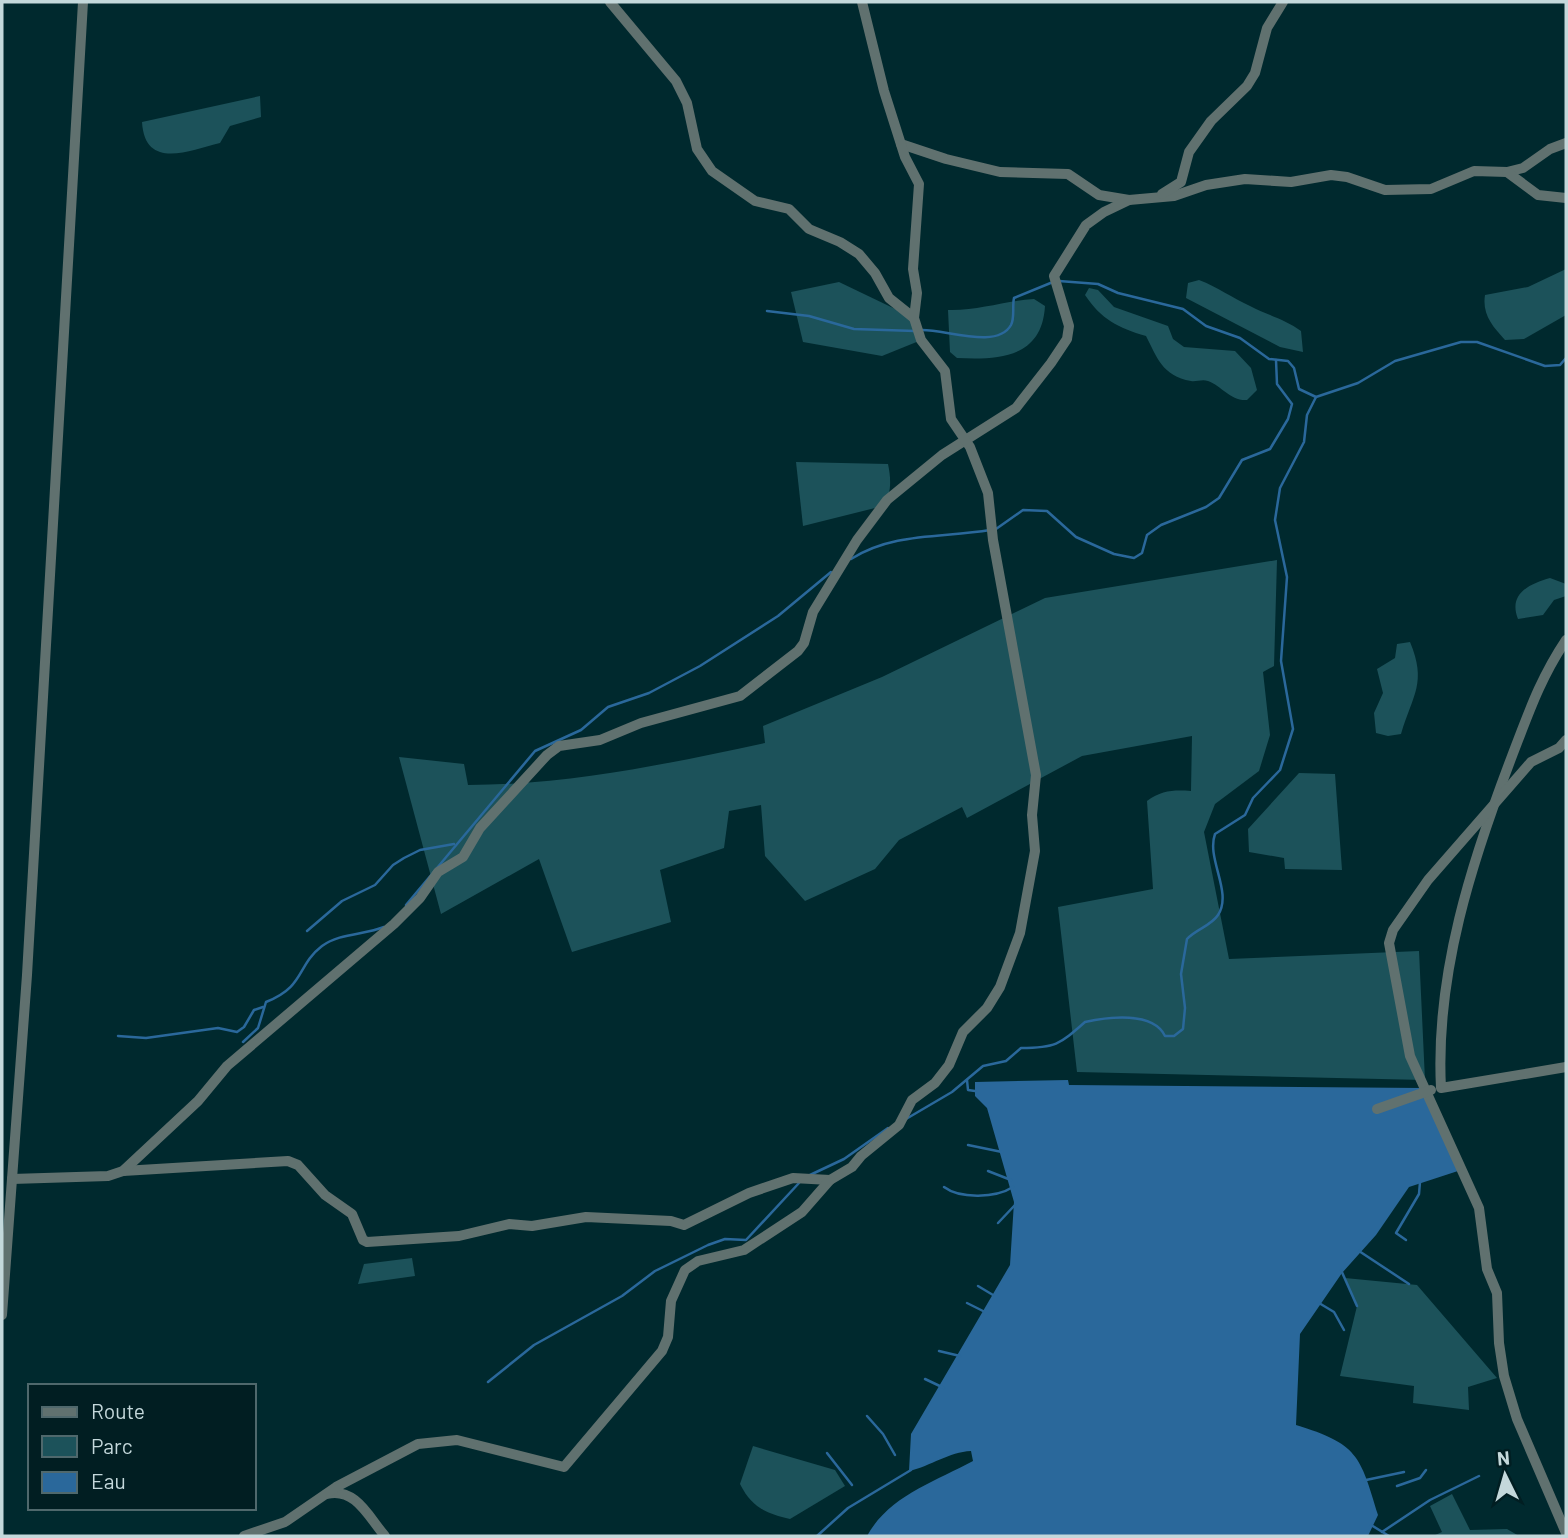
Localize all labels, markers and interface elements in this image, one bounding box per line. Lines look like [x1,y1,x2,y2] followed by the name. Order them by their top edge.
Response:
[28,1384,256,1510] legend
[91,1398,145,1423] text: Route
[91,1433,133,1458] text: Parc
[1470,1440,1540,1510] north arrow
[1496,1446,1511,1470] text: N
[91,1468,126,1493] text: Eau

